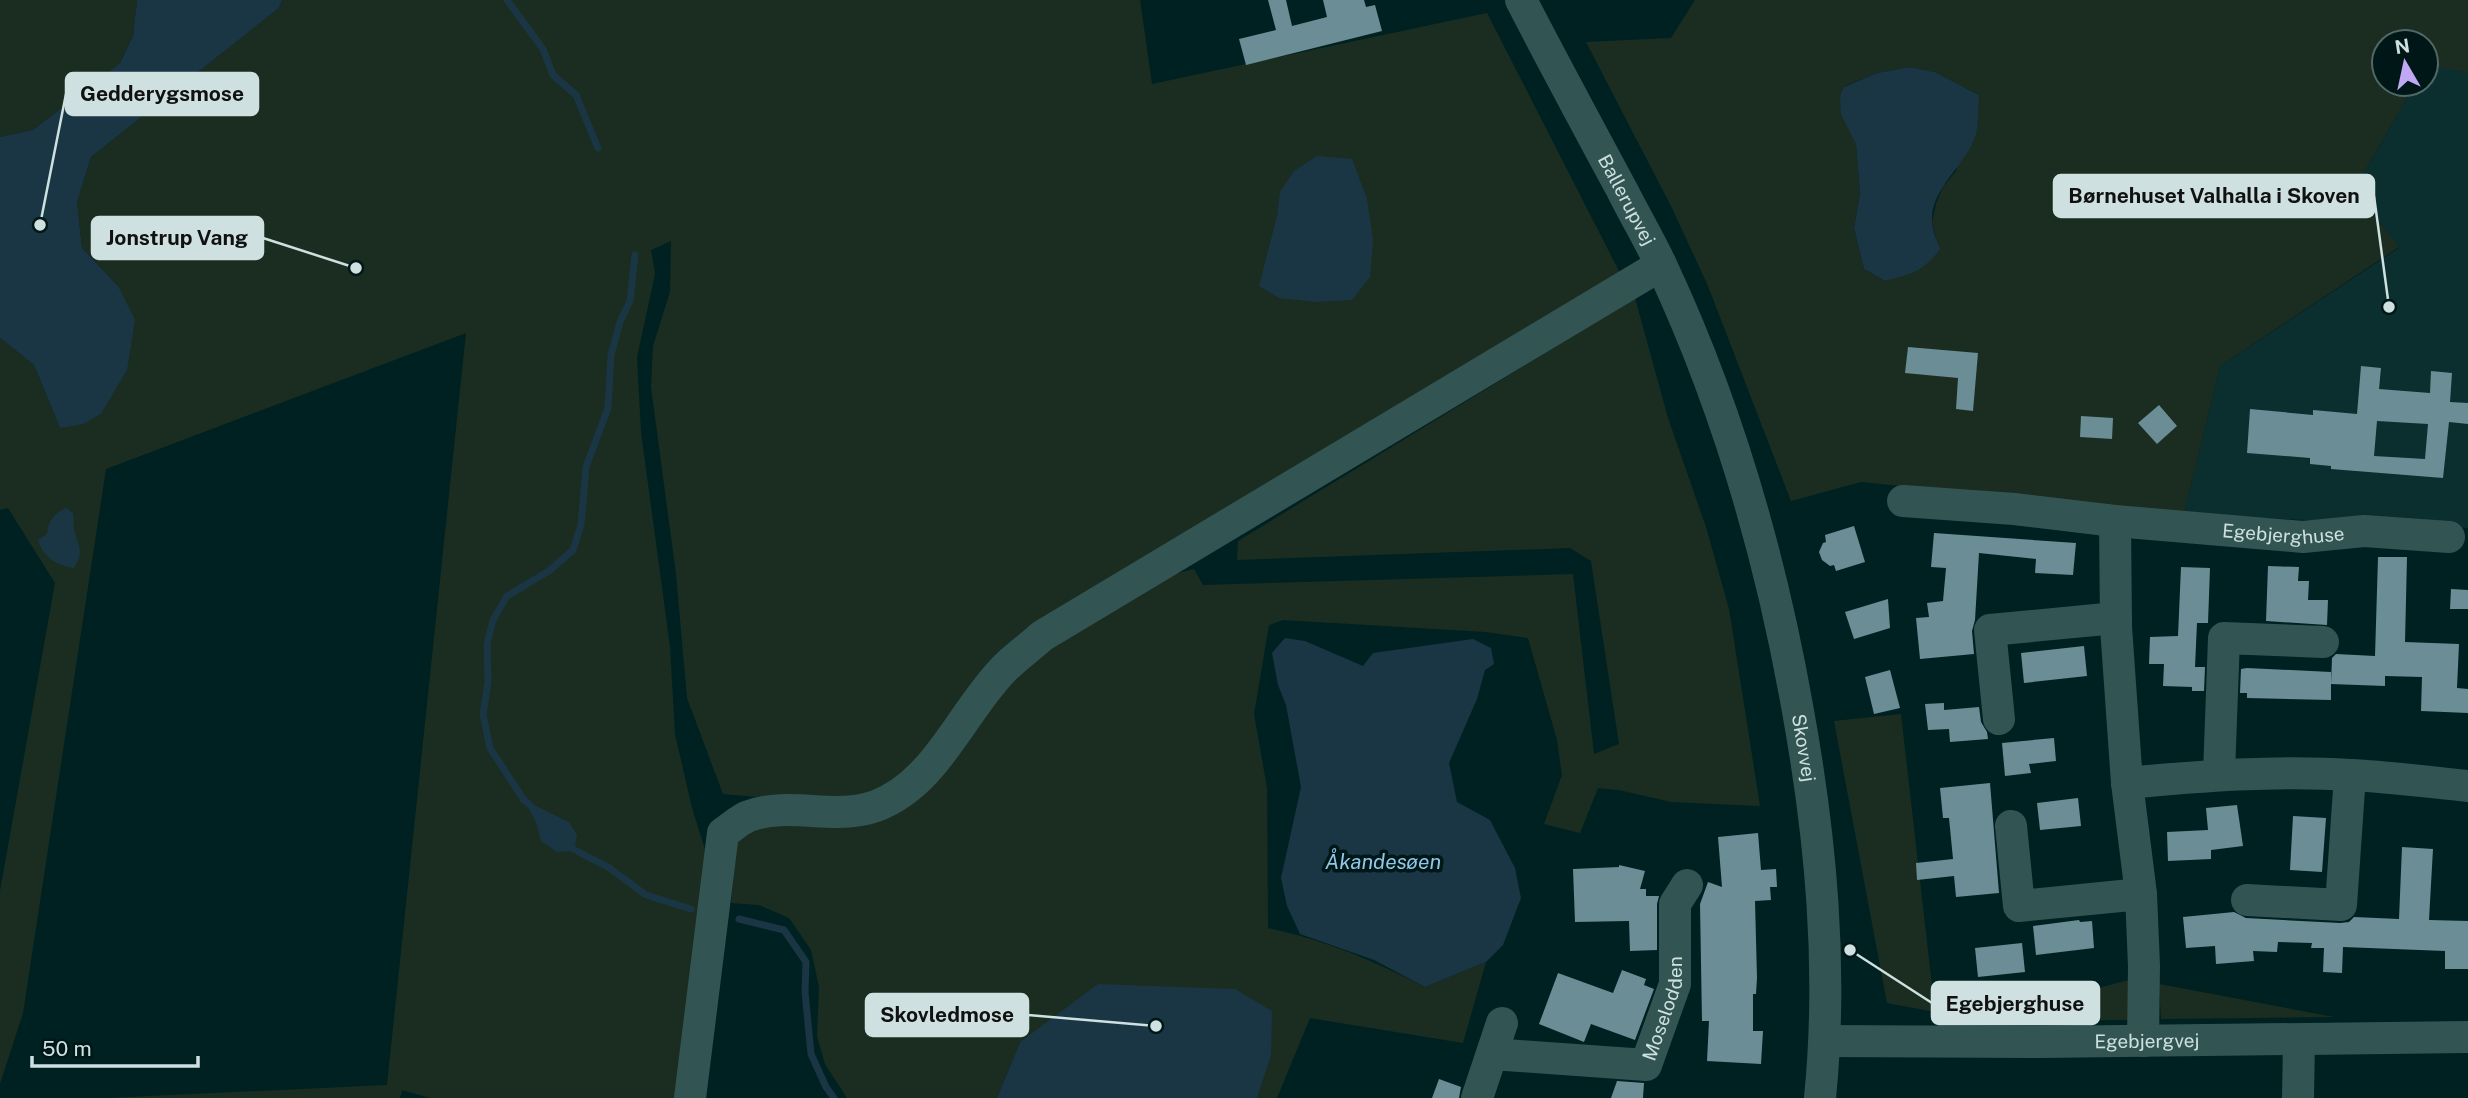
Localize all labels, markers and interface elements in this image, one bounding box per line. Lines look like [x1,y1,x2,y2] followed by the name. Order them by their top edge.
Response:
[2370,28,2440,98] north arrow
[2393,34,2411,58] text: N
[66,73,258,115] callout: Gedderygsmose
[80,81,244,106] text: Gedderygsmose
[1594,150,1660,249] street label: Ballerupvej
[2054,175,2374,217] callout: Børnehuset Valhalla i Skoven
[2068,183,2360,208] text: Børnehuset Valhalla i Skoven
[92,217,263,259] callout: Jonstrup Vang
[106,225,248,250] text: Jonstrup Vang
[2222,519,2345,548] street label: Egebjerghuse
[1788,712,1820,783] street label: Skovvej
[1325,848,1441,874] water label: Åkandesøen
[1637,956,1686,1064] street label: Moselodden
[1932,982,2099,1024] callout: Egebjerghuse
[1946,991,2084,1016] text: Egebjerghuse
[866,994,1028,1036] callout: Skovledmose
[880,1002,1014,1027] text: Skovledmose
[32,1024,198,1068] scale bar
[2094,1029,2200,1052] street label: Egebjergvej
[42,1036,92,1061] text: 50 m

